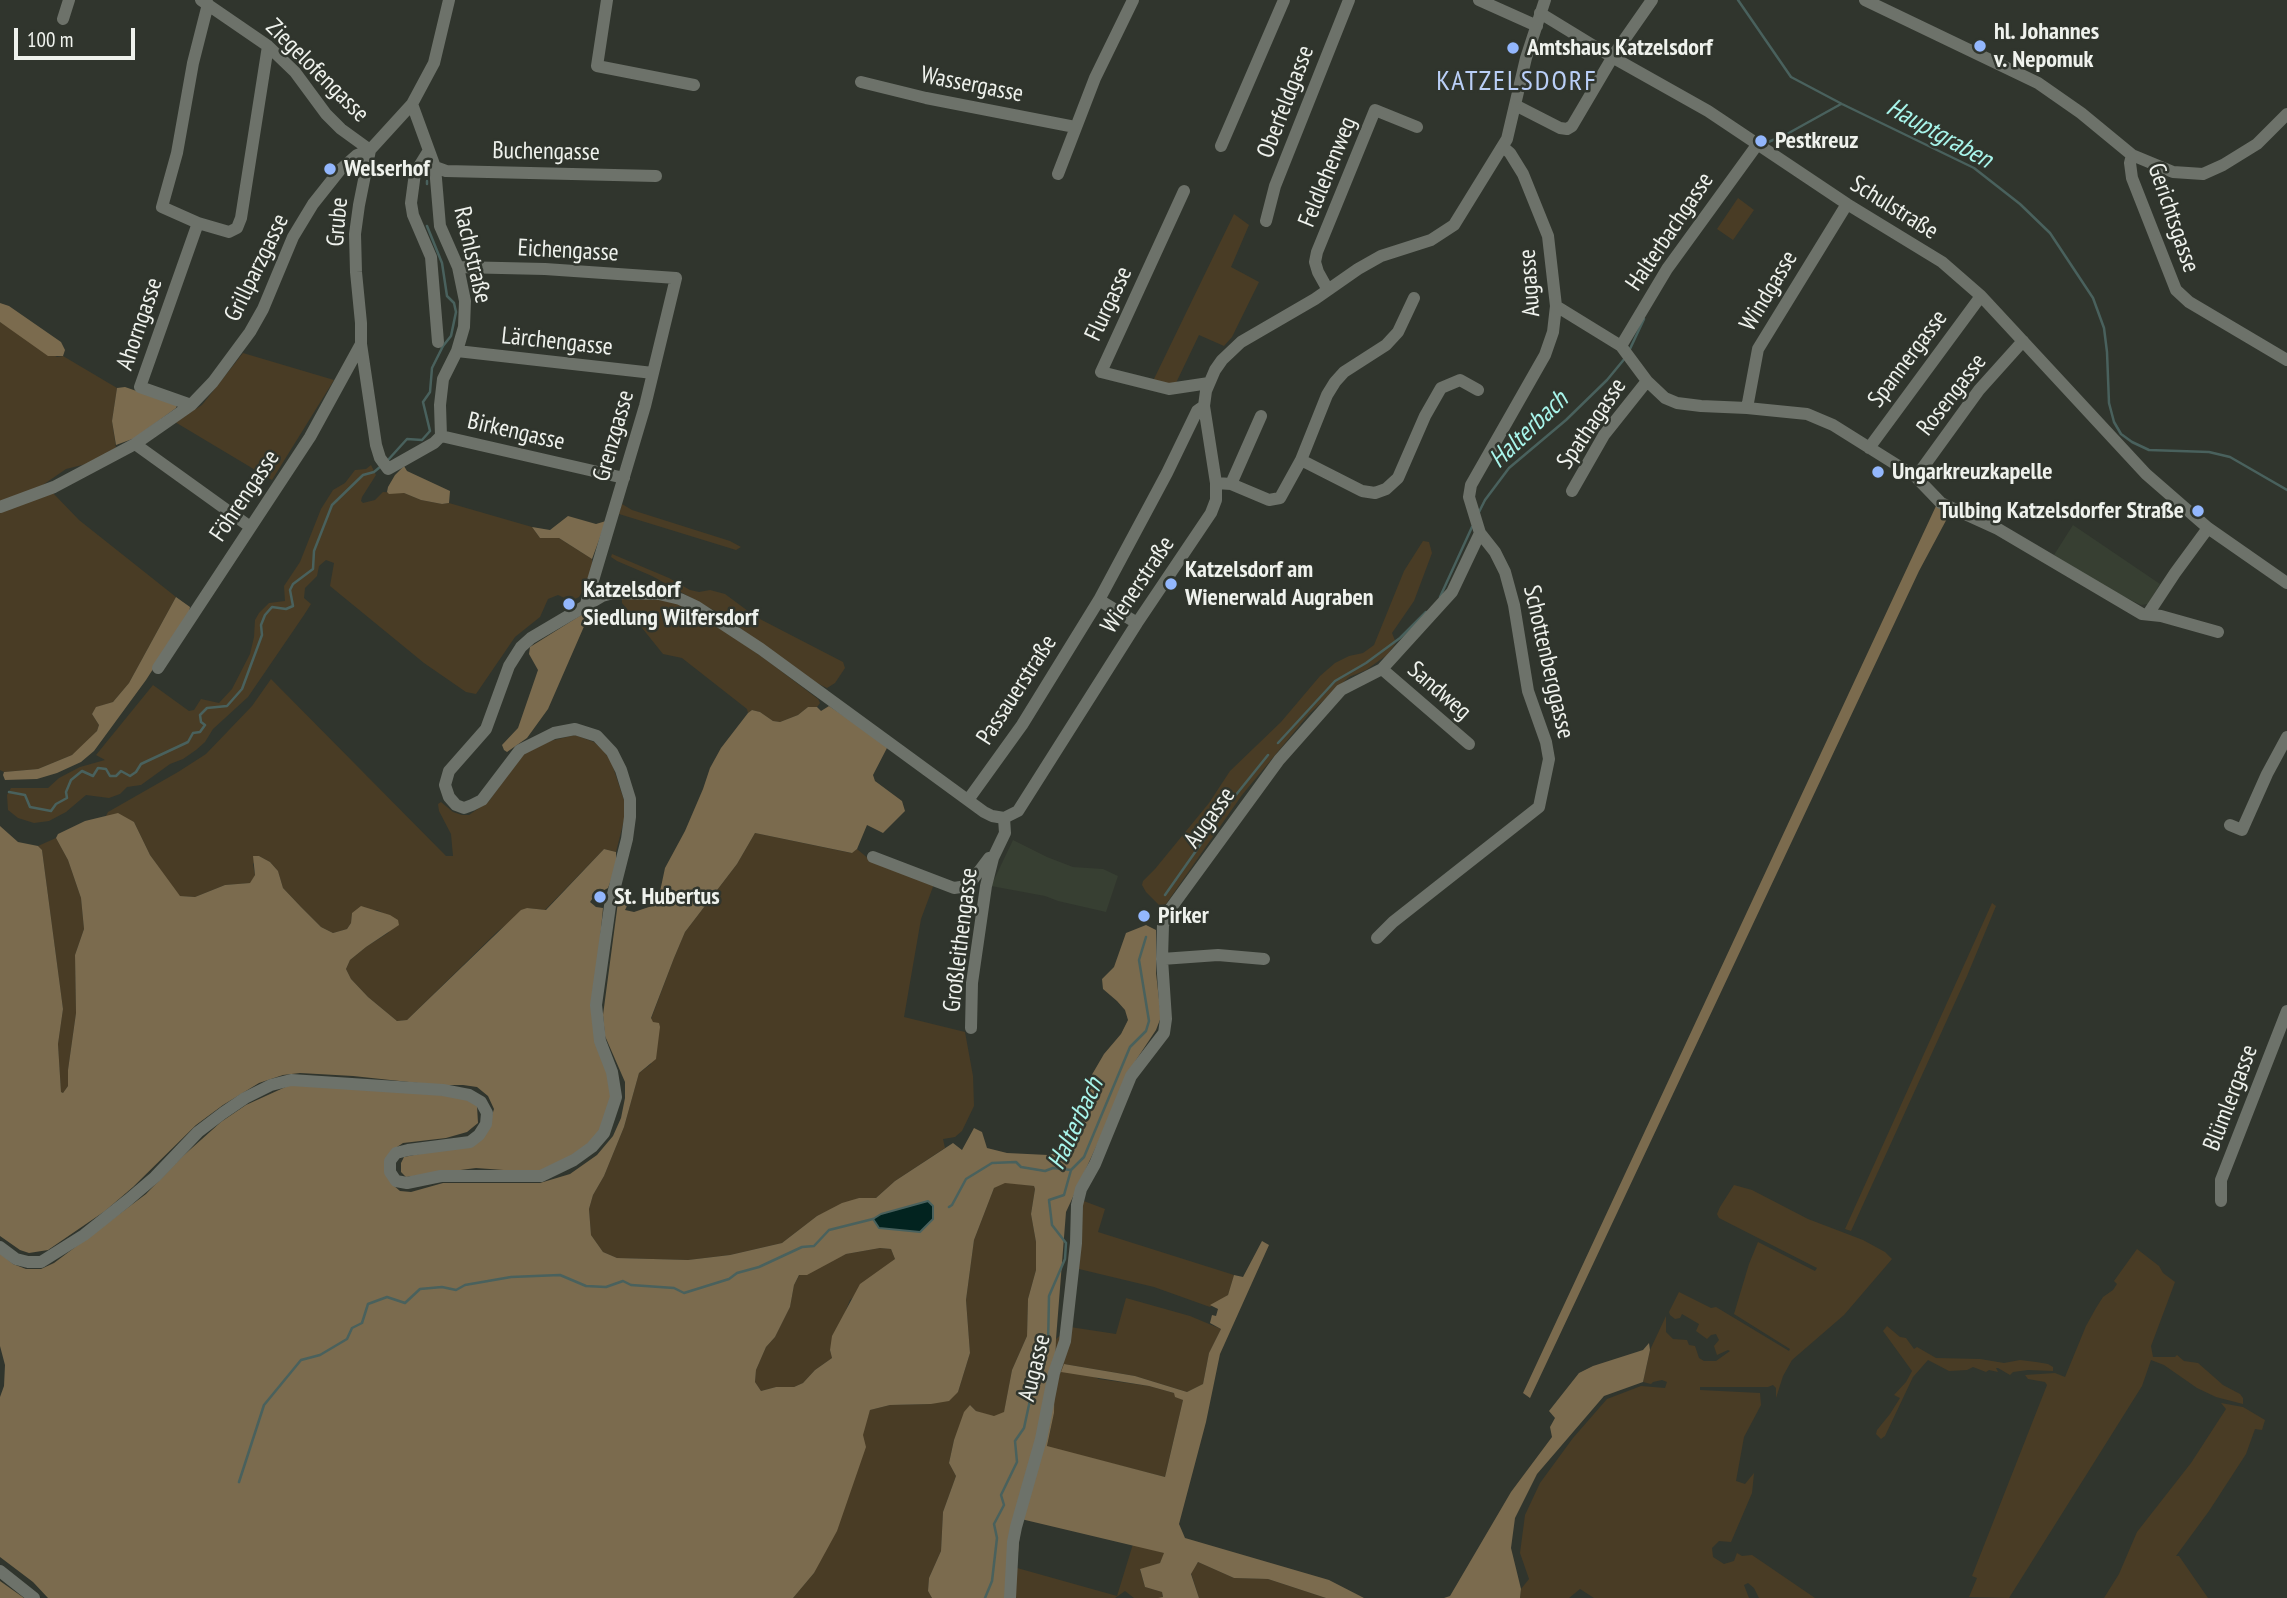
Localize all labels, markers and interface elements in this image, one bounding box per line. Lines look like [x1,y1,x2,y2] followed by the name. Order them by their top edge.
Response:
[259,13,375,129] street label: Ziegelofengasse
[18,14,138,58] scale bar
[1994,18,2099,74] place label: hl. Johannes v. Nepomuk
[27,26,73,53] text: 100 m
[1527,34,1712,62] place label: Amtshaus Katzelsdorf
[1972,38,1988,54] marker: hl. Johannes v. Nepomuk
[1505,40,1521,56] marker: Amtshaus Katzelsdorf
[1251,42,1321,162] street label: Oberfeldgasse
[918,61,1026,109] street label: Wassergasse
[1438,65,1596,99] district label: KATZELSDORF
[1881,92,1997,176] water label: Hauptgraben
[1293,113,1363,231] street label: Feldlehenweg
[1775,127,1858,155] place label: Pestkreuz
[1753,133,1769,149] marker: Pestkreuz
[492,137,600,167] street label: Buchengasse
[344,155,430,183] place label: Welserhof
[2141,160,2205,276] street label: Gerichtsgasse
[322,161,338,177] marker: Welserhof
[1620,168,1720,296] street label: Halterbachgasse
[1845,170,1943,246] street label: Schulstraße
[322,196,354,248] street label: Grube
[447,204,497,306] street label: Rachlstraße
[219,210,295,326] street label: Grillparzgasse
[517,234,619,268] street label: Eichengasse
[1734,246,1804,336] street label: Windgasse
[1513,248,1547,318] street label: Augasse
[1079,262,1139,346] street label: Flurgasse
[111,274,169,374] street label: Ahorngasse
[1862,305,1954,413] street label: Spannergasse
[500,322,614,362] street label: Lärchengasse
[1911,348,1993,442] street label: Rosengasse
[1551,373,1633,475] street label: Spathagasse
[1483,385,1575,475] water label: Halterbach
[587,387,641,485] street label: Grenzgasse
[465,407,567,457] street label: Birkengasse
[204,445,286,547] street label: Föhrengasse
[1892,458,2052,486] place label: Ungarkreuzkapelle
[1870,464,1886,480] marker: Ungarkreuzkapelle
[1939,497,2184,525] place label: Tulbing Katzelsdorfer Straße
[2190,503,2206,519] marker: Tulbing Katzelsdorfer Straße
[1095,531,1181,639] street label: Wienerstraße
[1185,556,1374,612] place label: Katzelsdorf am Wienerwald Augraben
[583,576,758,632] place label: Katzelsdorf Siedlung Wilfersdorf
[1163,576,1179,592] marker: Katzelsdorf am Wienerwald Augraben
[1516,582,1580,742] street label: Schottenberggasse
[561,596,577,612] marker: Katzelsdorf Siedlung Wilfersdorf
[971,630,1063,750] street label: Passauerstraße
[1401,656,1477,726] street label: Sandweg
[1178,782,1242,854] street label: Augasse
[938,866,984,1014] street label: Großleithengasse
[614,883,720,911] place label: St. Hubertus
[592,889,608,905] marker: St. Hubertus
[1158,902,1209,930] place label: Pirker
[1136,908,1152,924] marker: Pirker
[2198,1041,2264,1155] street label: Blümlergasse
[1041,1073,1111,1175] water label: Halterbach
[1013,1332,1057,1404] street label: Augasse

